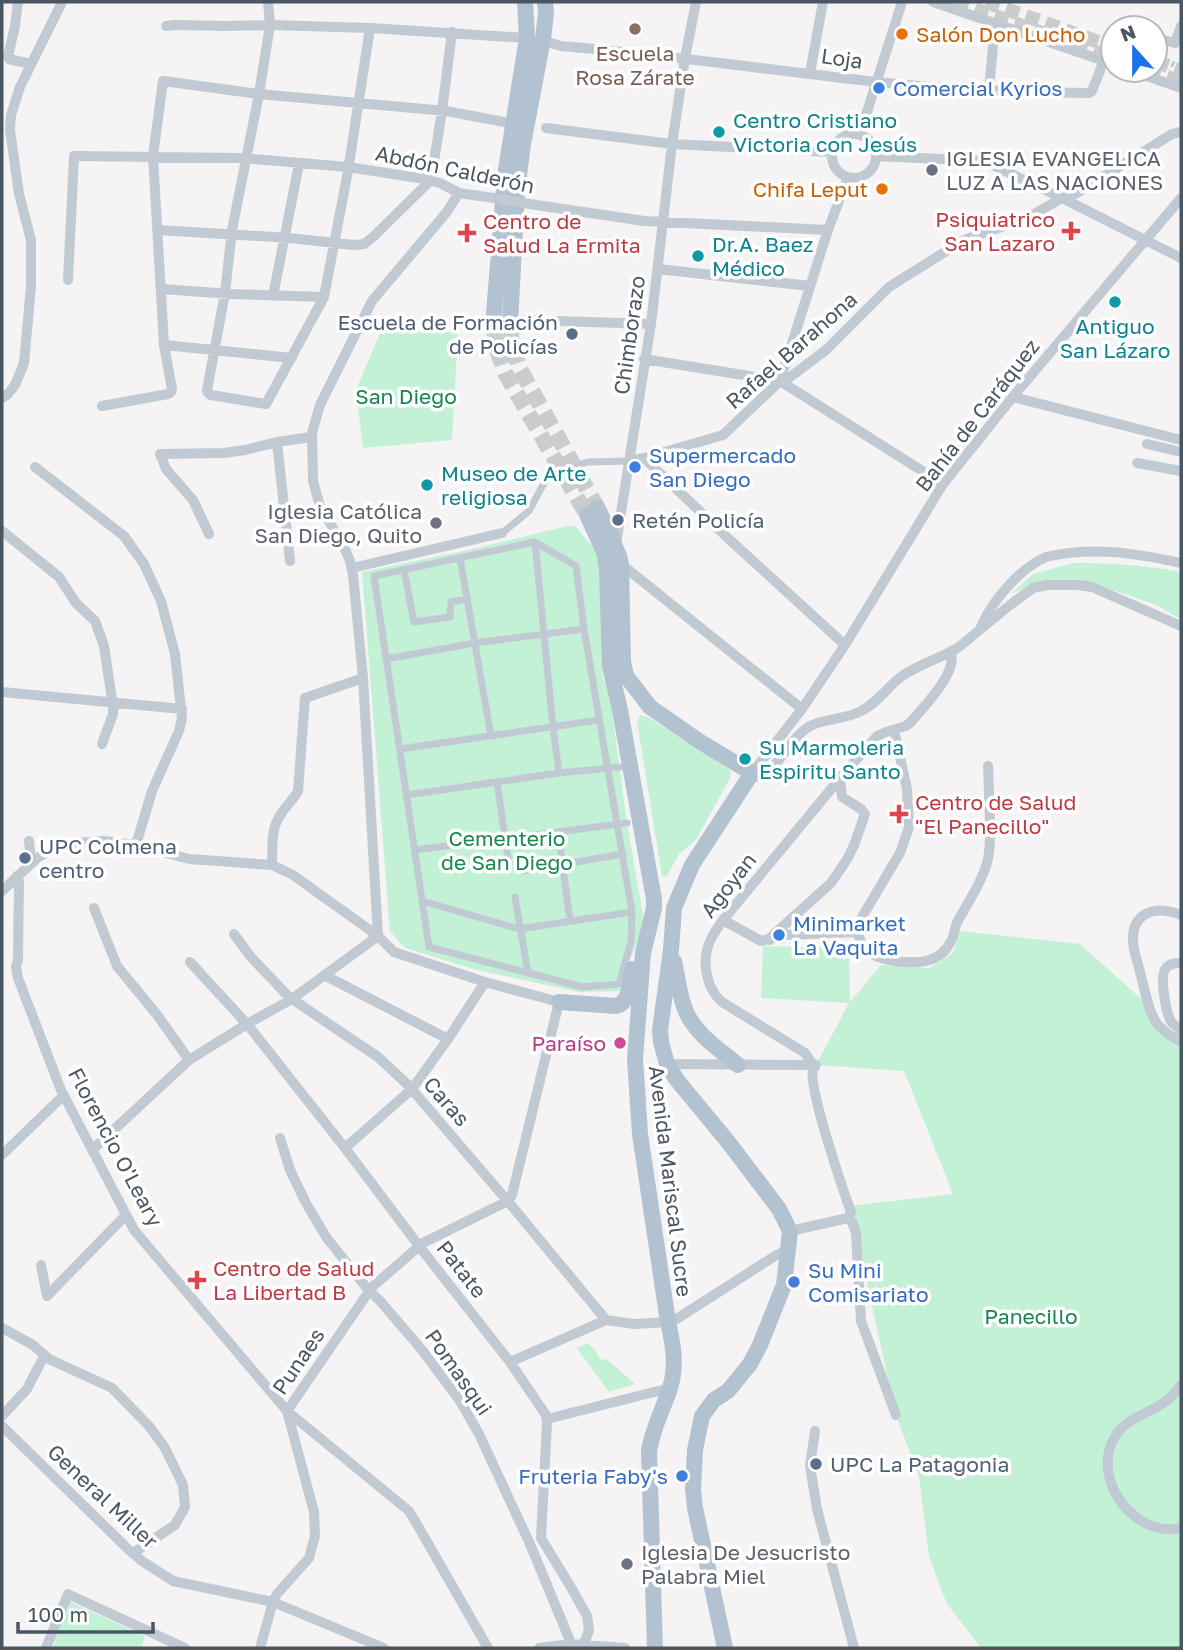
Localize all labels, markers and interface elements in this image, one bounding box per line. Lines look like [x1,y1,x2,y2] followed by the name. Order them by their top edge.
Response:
[1099,14,1169,84] north arrow
[1117,19,1139,46] text: N
[627,21,643,37] marker: Escuela Rosa Zárate
[916,21,1085,47] place label: Salón Don Lucho
[894,26,910,42] marker: Salón Don Lucho
[575,40,695,90] place label: Escuela Rosa Zárate
[819,42,865,74] street label: Loja
[893,75,1063,101] place label: Comercial Kyrios
[871,80,887,96] marker: Comercial Kyrios
[733,107,917,157] place label: Centro Cristiano Victoria con Jesús
[711,124,727,140] marker: Centro Cristiano Victoria con Jesús
[373,139,537,199] street label: Abdón Calderón
[946,145,1163,195] place label: IGLESIA EVANGELICA LUZ A LAS NACIONES
[924,162,940,178] marker: IGLESIA EVANGELICA LUZ A LAS NACIONES
[753,176,868,202] place label: Chifa Leput
[874,181,890,197] marker: Chifa Leput
[935,206,1055,256] place label: Psiquiatrico San Lazaro
[483,208,641,258] place label: Centro de Salud La Ermita
[1061,221,1081,241] marker: Psiquiatrico San Lazaro
[457,223,477,243] marker: Centro de Salud La Ermita
[712,231,814,281] place label: Dr.A. Baez Médico
[690,248,706,264] marker: Dr.A. Baez Médico
[608,274,650,396] street label: Chimborazo
[720,286,862,414] street label: Rafael Barahona
[1107,294,1123,310] marker: Antiguo San Lázaro
[337,309,558,359] place label: Escuela de Formación de Policías
[1060,313,1170,363] place label: Antiguo San Lázaro
[564,326,580,342] marker: Escuela de Formación de Policías
[909,334,1045,496] street label: Bahía de Caráquez
[355,383,457,409] park label: San Diego
[649,442,796,492] place label: Supermercado San Diego
[627,459,643,475] marker: Supermercado San Diego
[441,460,587,510] place label: Museo de Arte religiosa
[419,477,435,493] marker: Museo de Arte religiosa
[255,498,422,548] place label: Iglesia Católica San Diego, Quito
[632,507,764,533] place label: Retén Policía
[610,512,626,528] marker: Retén Policía
[428,515,444,531] marker: Iglesia Católica San Diego, Quito
[759,734,904,784] place label: Su Marmoleria Espiritu Santo
[737,751,753,767] marker: Su Marmoleria Espiritu Santo
[915,789,1076,839] place label: Centro de Salud "El Panecillo"
[889,804,909,824] marker: Centro de Salud "El Panecillo"
[441,825,573,875] park label: Cementerio de San Diego
[39,833,177,883] place label: UPC Colmena centro
[695,847,761,923] street label: Agoyan
[17,850,33,866] marker: UPC Colmena centro
[793,910,906,960] place label: Minimarket La Vaquita
[771,927,787,943] marker: Minimarket La Vaquita
[531,1030,606,1056] place label: Paraíso
[612,1035,628,1051] marker: Paraíso
[63,1063,169,1231] street label: Florencio O'Leary
[644,1064,698,1298] street label: Avenida Mariscal Sucre
[418,1071,476,1131] street label: Caras
[431,1235,493,1303] street label: Patate
[213,1255,374,1305] place label: Centro de Salud La Libertad B
[808,1257,929,1307] place label: Su Mini Comisariato
[187,1270,207,1290] marker: Centro de Salud La Libertad B
[786,1274,802,1290] marker: Su Mini Comisariato
[984,1303,1078,1329] park label: Panecillo
[266,1323,330,1399] street label: Punaes
[420,1324,498,1420] street label: Pomasqui
[43,1438,163,1554] street label: General Miller
[830,1451,1009,1477] place label: UPC La Patagonia
[808,1456,824,1472] marker: UPC La Patagonia
[518,1463,668,1489] place label: Fruteria Faby's
[674,1468,690,1484] marker: Fruteria Faby's
[641,1539,850,1589] place label: Iglesia De Jesucristo Palabra Miel
[619,1556,635,1572] marker: Iglesia De Jesucristo Palabra Miel
[18,1590,152,1634] scale bar
[28,1601,88,1627] text: 100 m

